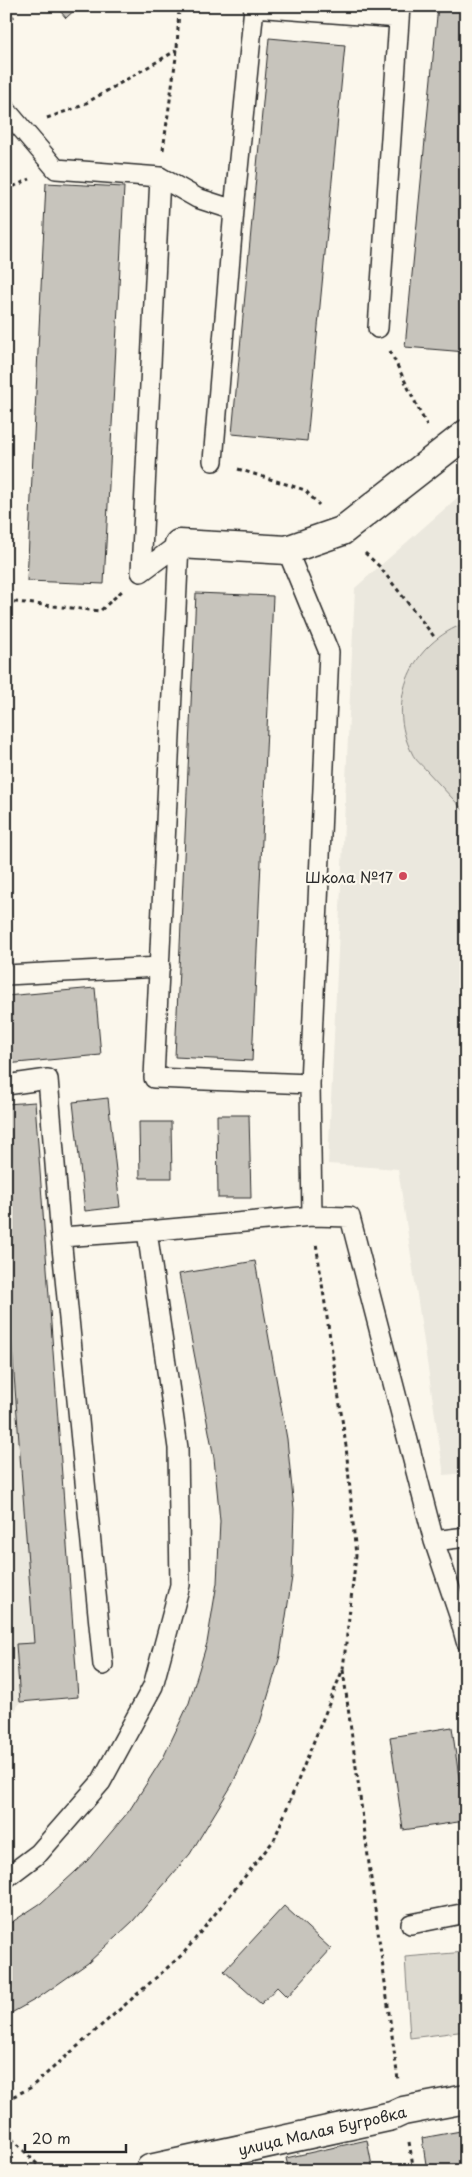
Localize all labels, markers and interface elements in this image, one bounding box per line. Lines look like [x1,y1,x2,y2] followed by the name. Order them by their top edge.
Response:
[305,865,393,888] place label: Школа №17
[397,870,409,882] marker: Школа №17
[236,2099,409,2161] street label: улица Малая Бугровка
[25,2122,126,2154] scale bar
[32,2126,71,2149] text: 20 m

